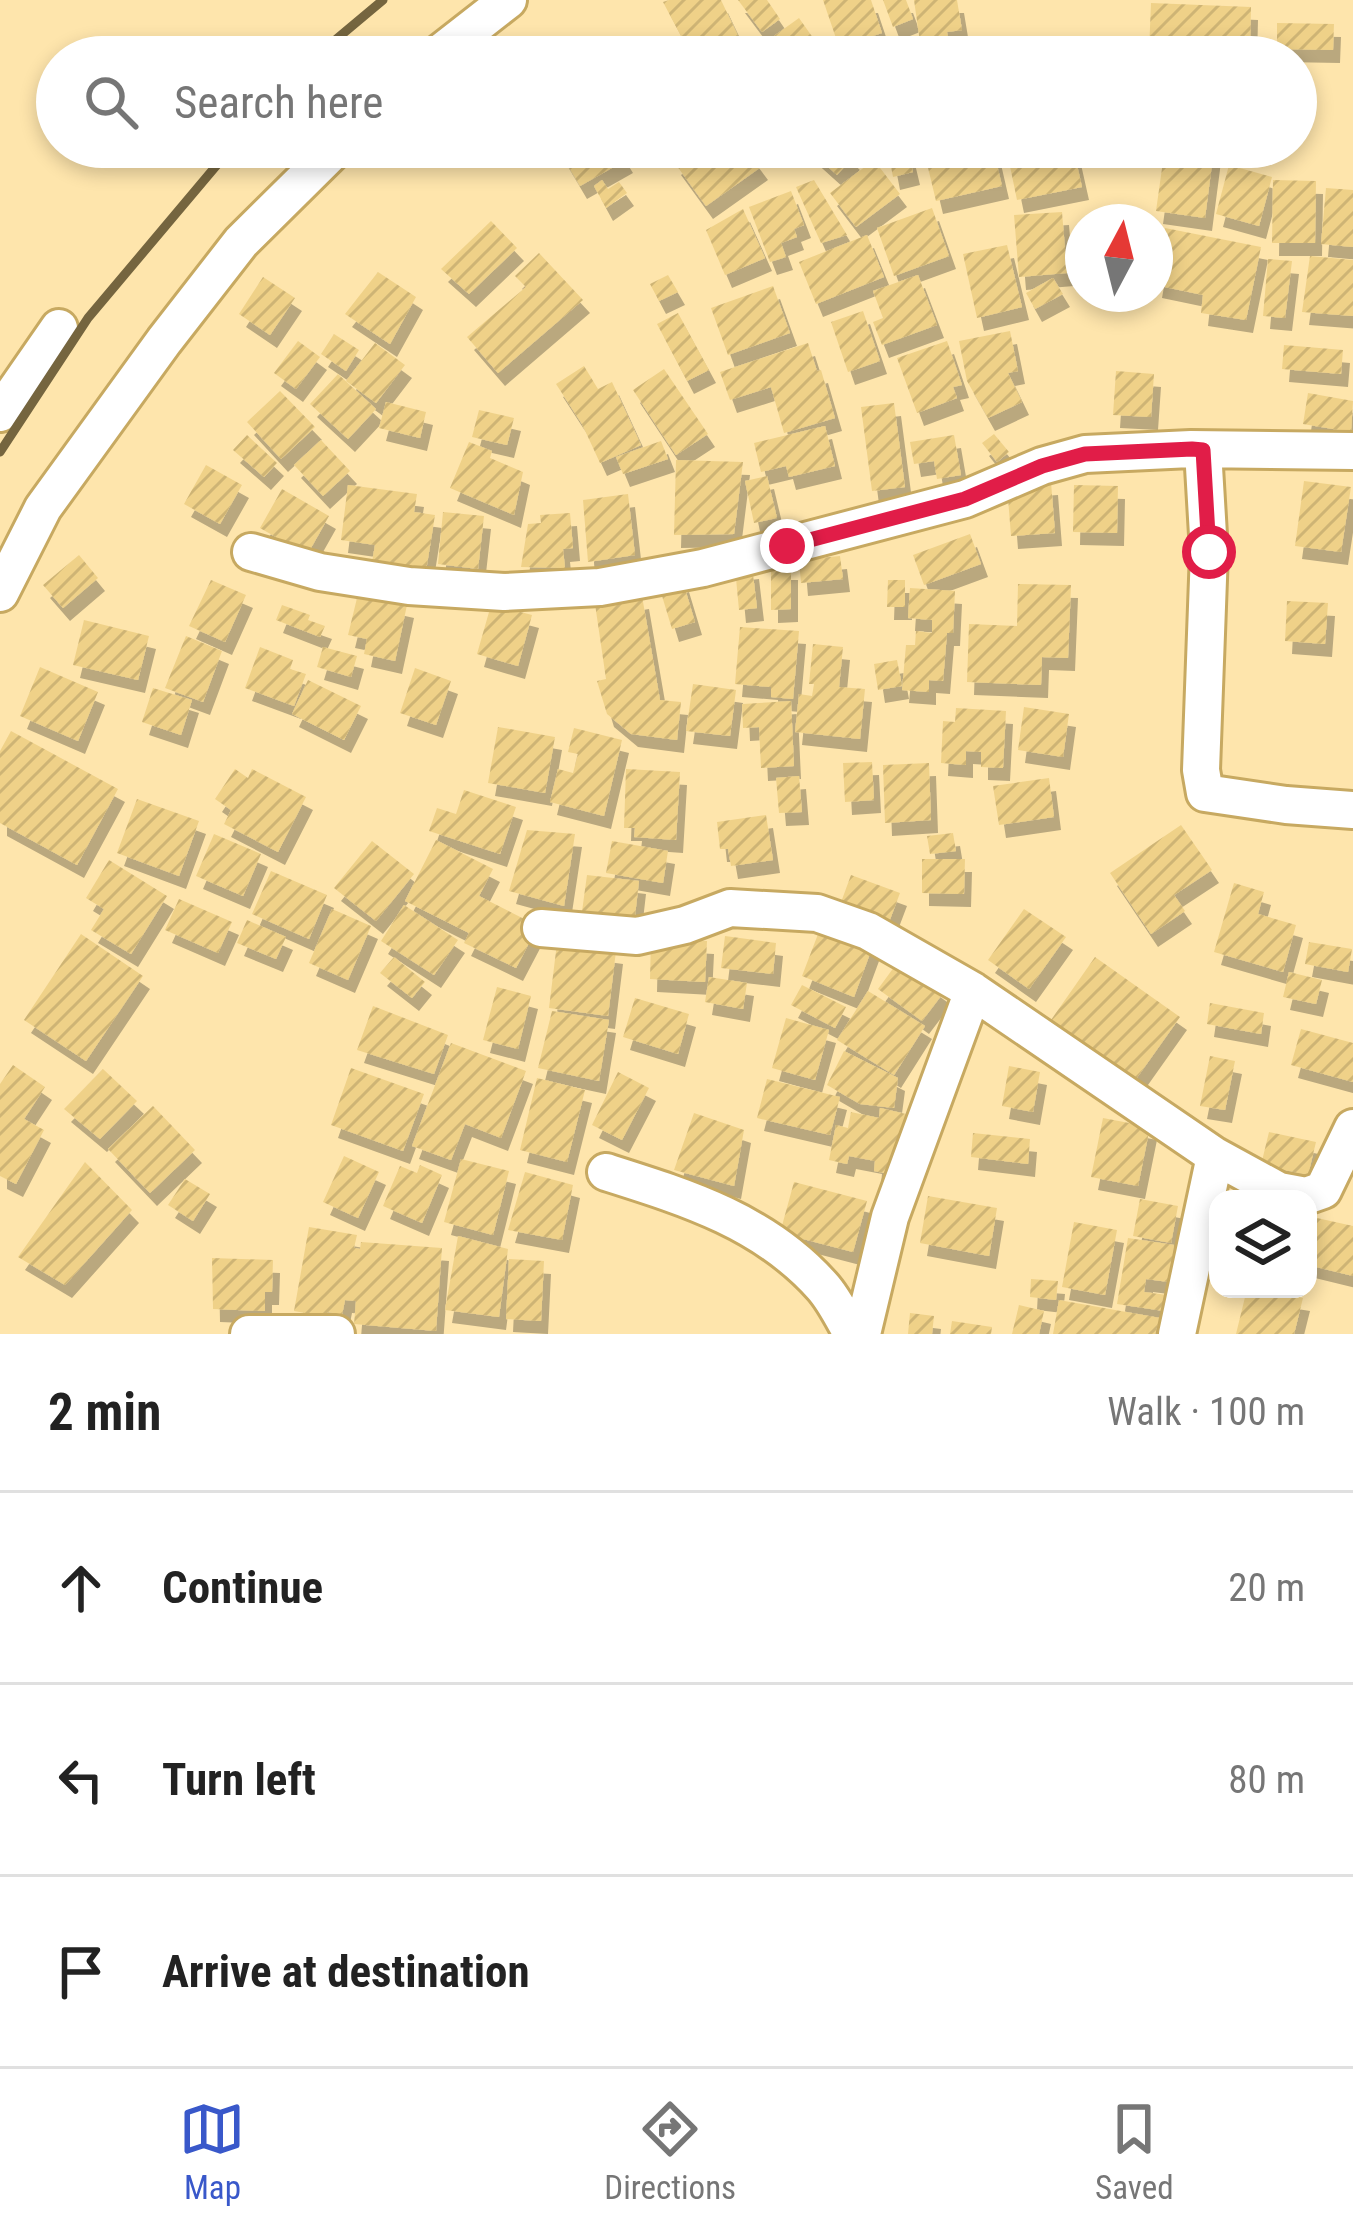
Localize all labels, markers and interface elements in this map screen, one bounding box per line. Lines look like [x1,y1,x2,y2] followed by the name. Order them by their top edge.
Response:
[36,36,1317,168] search box
[78,69,144,135] icon: search
[174,76,383,129] text: Search here
[1065,204,1173,312] north arrow
[760,519,814,573] route end
[1182,525,1236,579] route start
[1209,1190,1317,1298] map controls
[1209,1190,1317,1298] button: layers
[48,1383,161,1442] text: 2 min
[1107,1389,1305,1435] text: Walk · 100 m
[48,1555,114,1621] icon: ahead
[162,1561,323,1614] text: Continue
[1228,1565,1305,1611] text: 20 m
[48,1747,114,1813] icon: left
[162,1753,316,1806] text: Turn left
[1228,1757,1305,1803] text: 80 m
[48,1939,114,2005] icon: arrive
[162,1945,530,1998] text: Arrive at destination
[179,2096,245,2207] tab: Map
[604,2096,736,2207] tab: Directions
[1095,2096,1174,2207] tab: Saved

